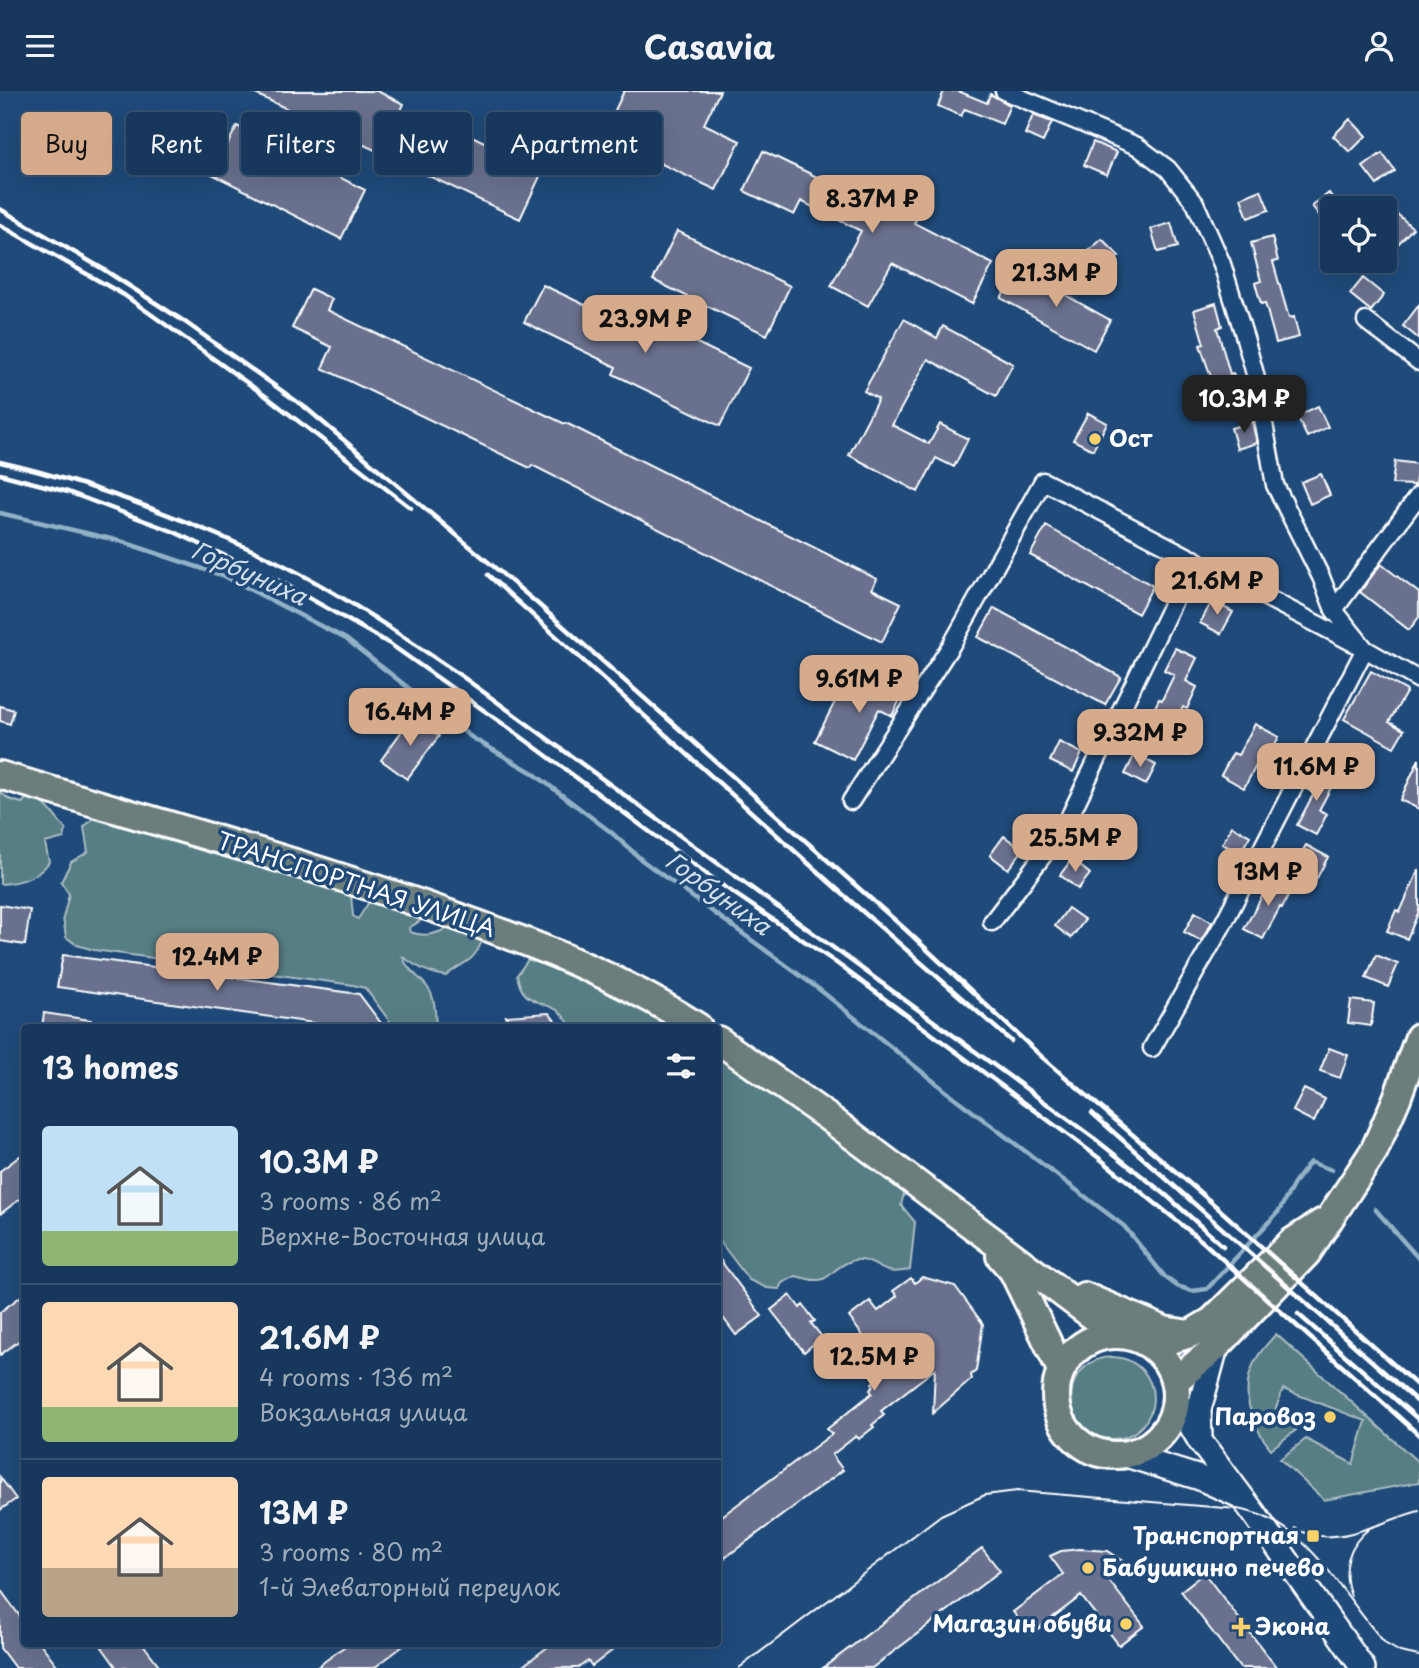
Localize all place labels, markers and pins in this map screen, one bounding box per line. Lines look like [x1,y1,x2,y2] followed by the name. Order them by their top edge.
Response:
[807,176,937,235] pin: 8.37M ₽
[991,249,1121,309] pin: 21.3M ₽
[580,295,710,355] pin: 23.9M ₽
[1179,375,1309,435] pin: 10.3M ₽
[1109,420,1153,455] place label: Ост
[1087,431,1103,447] marker: Ост
[1152,557,1282,617] pin: 21.6M ₽
[794,655,924,715] pin: 9.61M ₽
[345,689,475,748] pin: 16.4M ₽
[1075,709,1205,769] pin: 9.32M ₽
[1251,743,1381,803] pin: 11.6M ₽
[1010,815,1140,874] pin: 25.5M ₽
[1219,849,1317,908] pin: 13M ₽
[152,933,282,993] pin: 12.4M ₽
[809,1333,939,1393] pin: 12.5M ₽
[1214,1398,1316,1433] place label: Паровоз
[1322,1409,1338,1425] marker: Паровоз
[1133,1517,1299,1552] place label: Транспортная
[1305,1528,1321,1544] marker: Транспортная
[1102,1549,1325,1584] place label: Бабушкино печево
[1080,1560,1096,1576] marker: Бабушкино печево
[932,1605,1112,1640] place label: Магазин обуви
[1255,1608,1330,1643] place label: Экона
[1118,1616,1134,1632] marker: Магазин обуви
[1233,1619,1249,1635] marker: Экона

